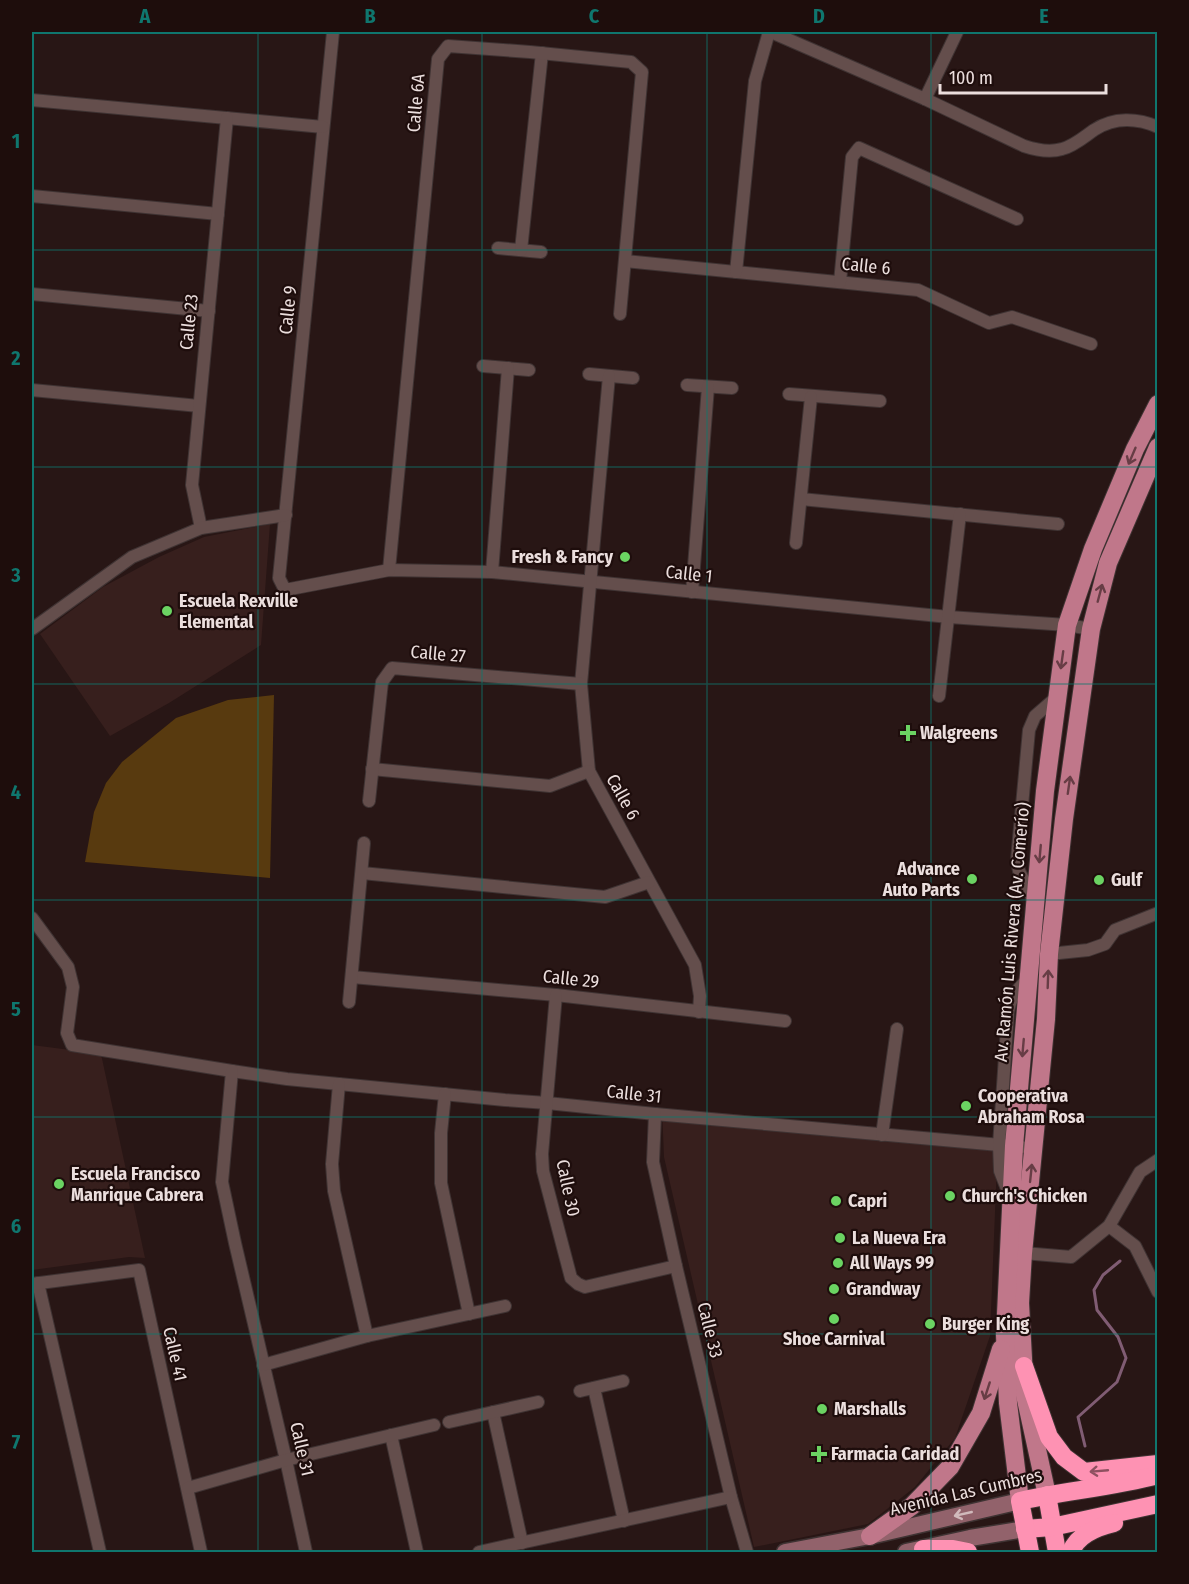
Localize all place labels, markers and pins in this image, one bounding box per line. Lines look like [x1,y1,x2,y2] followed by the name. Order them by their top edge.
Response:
[512,546,613,568] place label: Fresh & Fancy
[618,550,632,564] marker: Fresh & Fancy
[179,590,298,633] place label: Escuela Rexville Elemental
[160,604,174,618] marker: Escuela Rexville Elemental
[920,722,998,744] place label: Walgreens
[901,726,915,740] marker: Walgreens
[882,858,960,901] place label: Advance Auto Parts
[1111,869,1144,891] place label: Gulf
[965,872,979,886] marker: Advance Auto Parts
[1092,873,1106,887] marker: Gulf
[977,1085,1085,1128] place label: Cooperativa Abraham Rosa
[959,1099,973,1113] marker: Cooperativa Abraham Rosa
[71,1163,204,1206] place label: Escuela Francisco Manrique Cabrera
[52,1177,66,1191] marker: Escuela Francisco Manrique Cabrera
[962,1185,1087,1207] place label: Church's Chicken
[943,1189,957,1203] marker: Church's Chicken
[848,1190,887,1212] place label: Capri
[829,1194,843,1208] marker: Capri
[852,1227,946,1249] place label: La Nueva Era
[833,1231,847,1245] marker: La Nueva Era
[849,1252,934,1274] place label: All Ways 99
[831,1256,845,1270] marker: All Ways 99
[846,1278,921,1300] place label: Grandway
[827,1282,841,1296] marker: Grandway
[827,1312,841,1326] marker: Shoe Carnival
[942,1313,1029,1335] place label: Burger King
[923,1317,937,1331] marker: Burger King
[783,1328,885,1350] place label: Shoe Carnival
[834,1398,906,1420] place label: Marshalls
[815,1402,829,1416] marker: Marshalls
[831,1443,959,1465] place label: Farmacia Caridad
[812,1447,826,1461] marker: Farmacia Caridad

